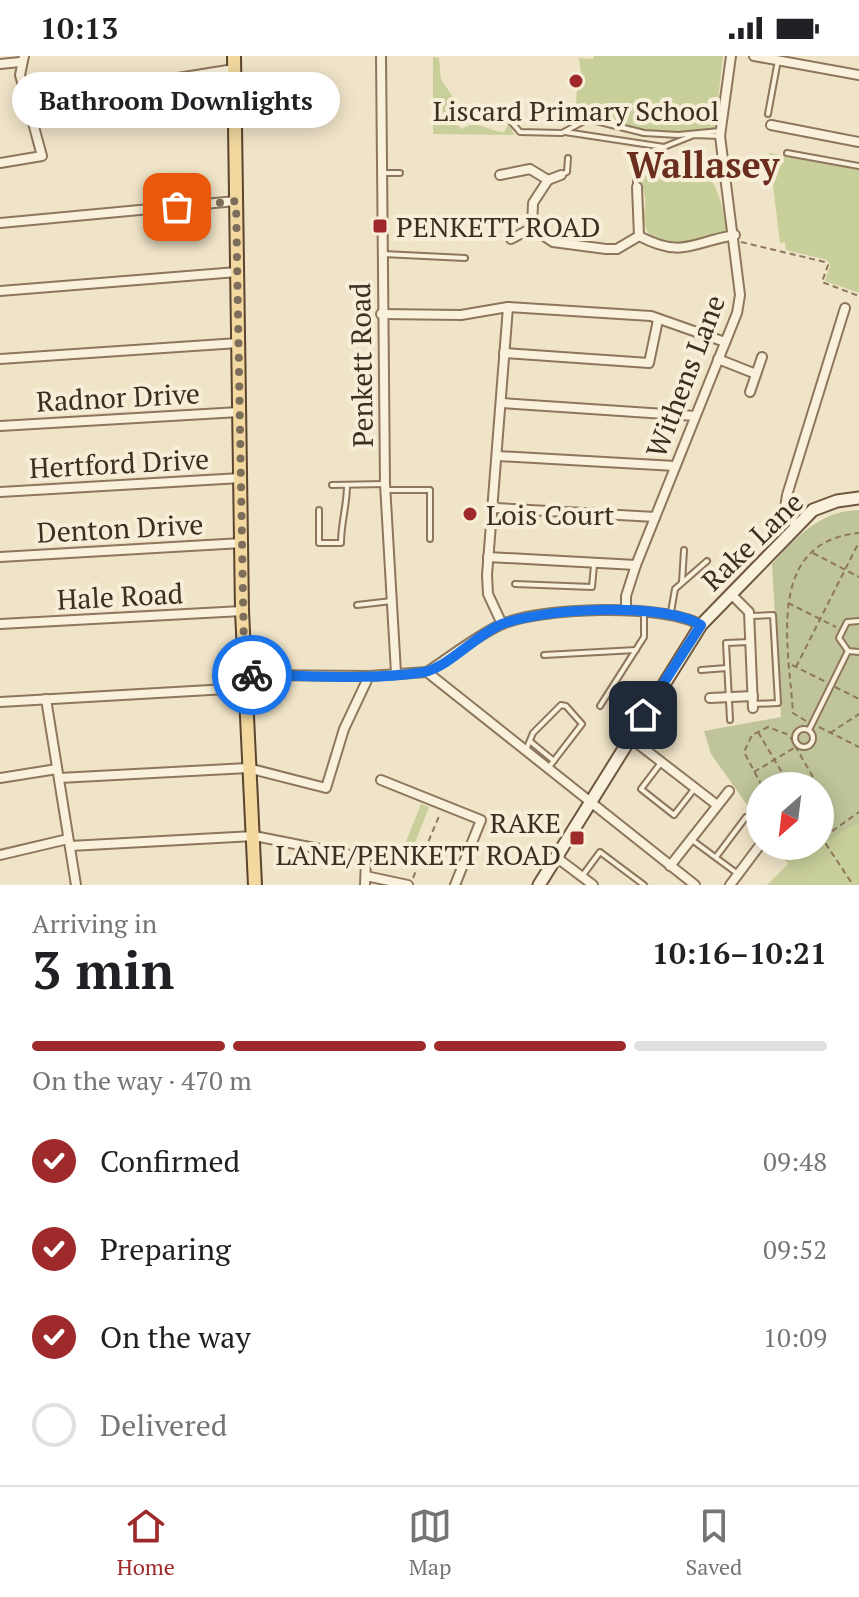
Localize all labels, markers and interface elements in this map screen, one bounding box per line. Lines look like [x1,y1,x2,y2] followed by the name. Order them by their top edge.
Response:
[40,8,118,48] text: 10:13
[13,71,341,127] callout: Bathroom Downlights
[567,72,585,90] marker: Liscard Primary School
[39,83,313,117] text: Bathroom Downlights
[433,92,719,129] place label: Liscard Primary School
[627,141,780,188] district label: Wallasey
[143,173,211,241] pin
[155,185,199,229] icon: bag
[396,208,600,245] place label: PENKETT ROAD
[371,217,389,235] marker: PENKETT ROAD
[341,282,381,448] street label: Penkett Road
[637,289,733,463] street label: Withens Lane
[35,374,201,420] street label: Radnor Drive
[28,440,210,486] street label: Hertford Drive
[693,484,811,598] street label: Rake Lane
[486,496,615,533] place label: Lois Court
[36,505,204,551] street label: Denton Drive
[461,505,479,523] marker: Lois Court
[56,574,184,618] street label: Hale Road
[212,635,292,715] courier
[230,653,274,697] icon: bike
[609,681,677,749] pin
[621,693,665,737] icon: home
[746,772,834,860] north arrow
[746,772,834,860] map controls
[276,804,561,873] place label: RAKE LANE/PENKETT ROAD
[568,829,586,847] marker: RAKE LANE/PENKETT ROAD
[32,906,157,940] text: Arriving in
[652,933,827,973] text: 10:16–10:21
[32,935,174,1004] text: 3 min
[32,1063,252,1097] text: On the way · 470 m
[32,1139,76,1183] icon: check
[100,1141,240,1181] text: Confirmed
[763,1144,827,1178] text: 09:48
[32,1227,76,1271] icon: check
[100,1229,231,1269] text: Preparing
[763,1232,827,1266] text: 09:52
[32,1315,76,1359] icon: check
[100,1317,251,1357] text: On the way
[763,1320,827,1354] text: 10:09
[100,1405,227,1445] text: Delivered
[117,1504,175,1581] tab: Home
[408,1504,452,1581] tab: Map
[685,1504,742,1581] tab: Saved

